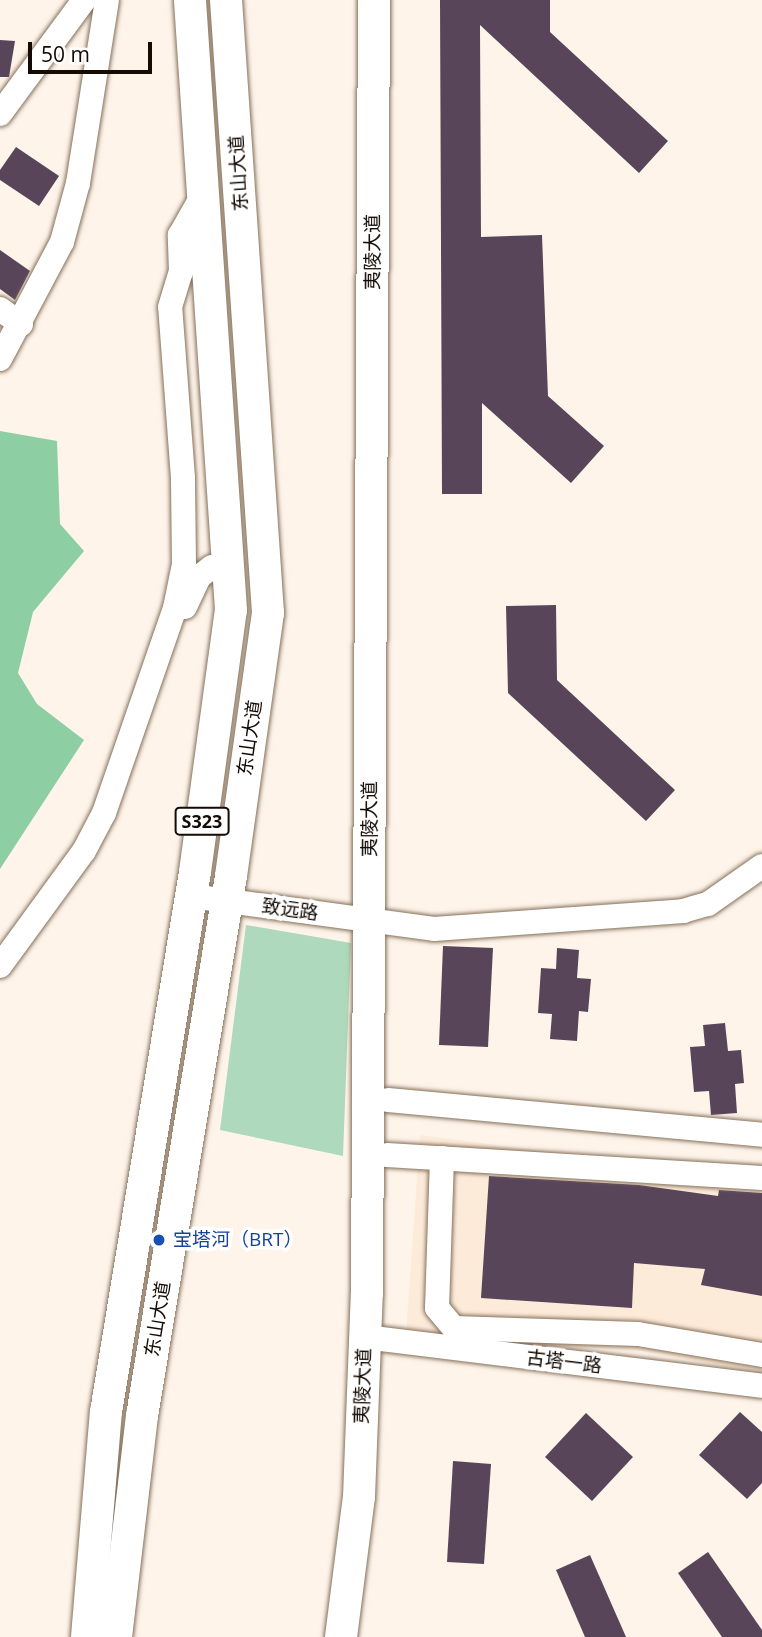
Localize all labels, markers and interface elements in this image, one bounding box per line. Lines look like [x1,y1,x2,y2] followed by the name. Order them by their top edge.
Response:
[32,28,156,72] scale bar
[41,40,90,68] text: 50 m
[225,134,253,212] street label: 东山大道
[362,214,384,290] street label: 夷陵大道
[233,699,267,777] street label: 东山大道
[359,781,381,857] street label: 夷陵大道
[174,806,230,836] road number: S323
[260,895,320,925] street label: 致远路
[173,1229,302,1251] place label: 宝塔河（BRT）
[151,1232,167,1248] marker: 宝塔河（BRT）
[141,1280,175,1358] street label: 东山大道
[525,1346,603,1378] street label: 古塔一路
[350,1348,376,1424] street label: 夷陵大道

